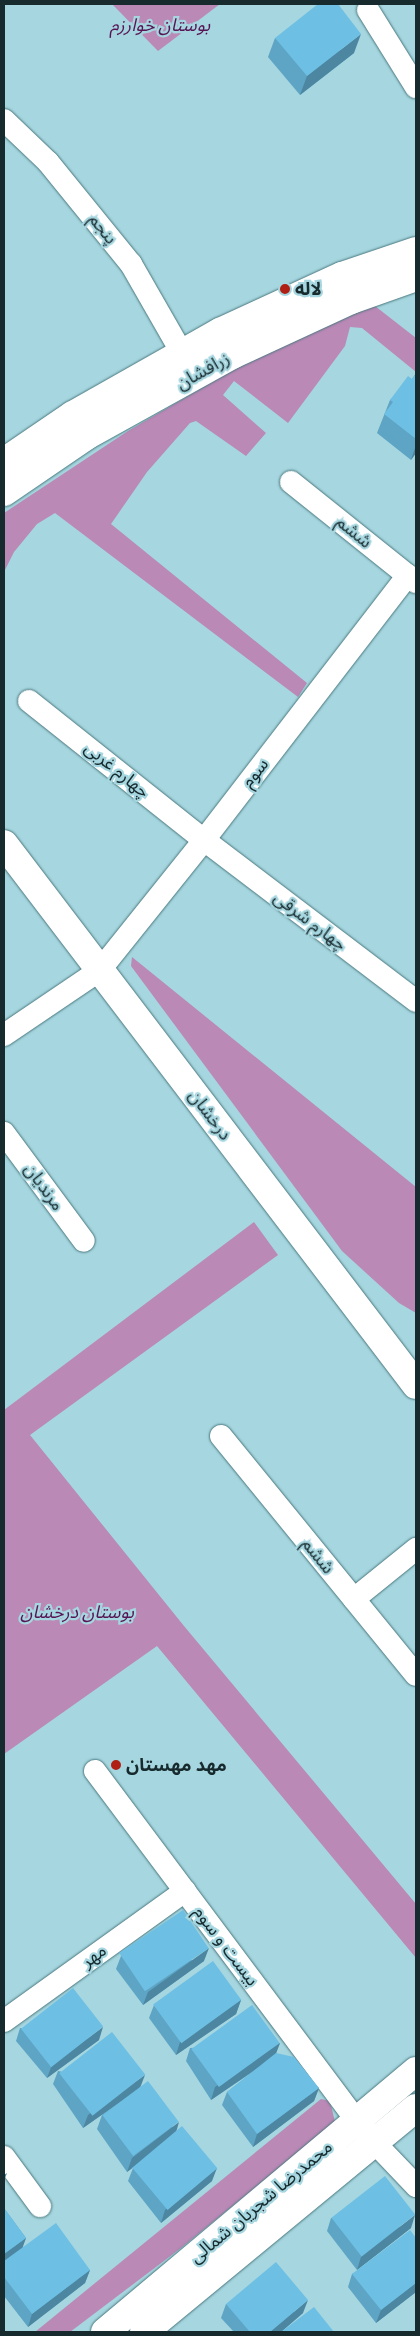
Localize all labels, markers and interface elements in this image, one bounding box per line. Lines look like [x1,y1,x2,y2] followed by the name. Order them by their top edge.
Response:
[110,14,210,36] park label: بوستان خوارزم
[84,209,122,249] street label: پنجم
[295,278,322,300] place label: لاله
[279,283,291,295] marker: لاله
[172,348,234,394] street label: زرافشان
[332,511,376,553] street label: ششم
[80,737,154,803] street label: چهارم غربی
[237,754,273,792] street label: سوم
[269,887,351,955] street label: چهارم شرقی
[184,1085,236,1145] street label: درخشان
[20,1159,68,1215] street label: مرنديان
[297,1534,339,1578] street label: ششم
[20,1601,134,1623] park label: بوستان درخشان
[126,1754,227,1776] place label: مهد مهستان
[110,1759,122,1771] marker: مهد مهستان
[189,1902,263,1990] street label: بیست و سوم
[77,1940,111,1972] street label: مهر
[185,2136,337,2268] street label: محمدرضا شجریان شمالی

